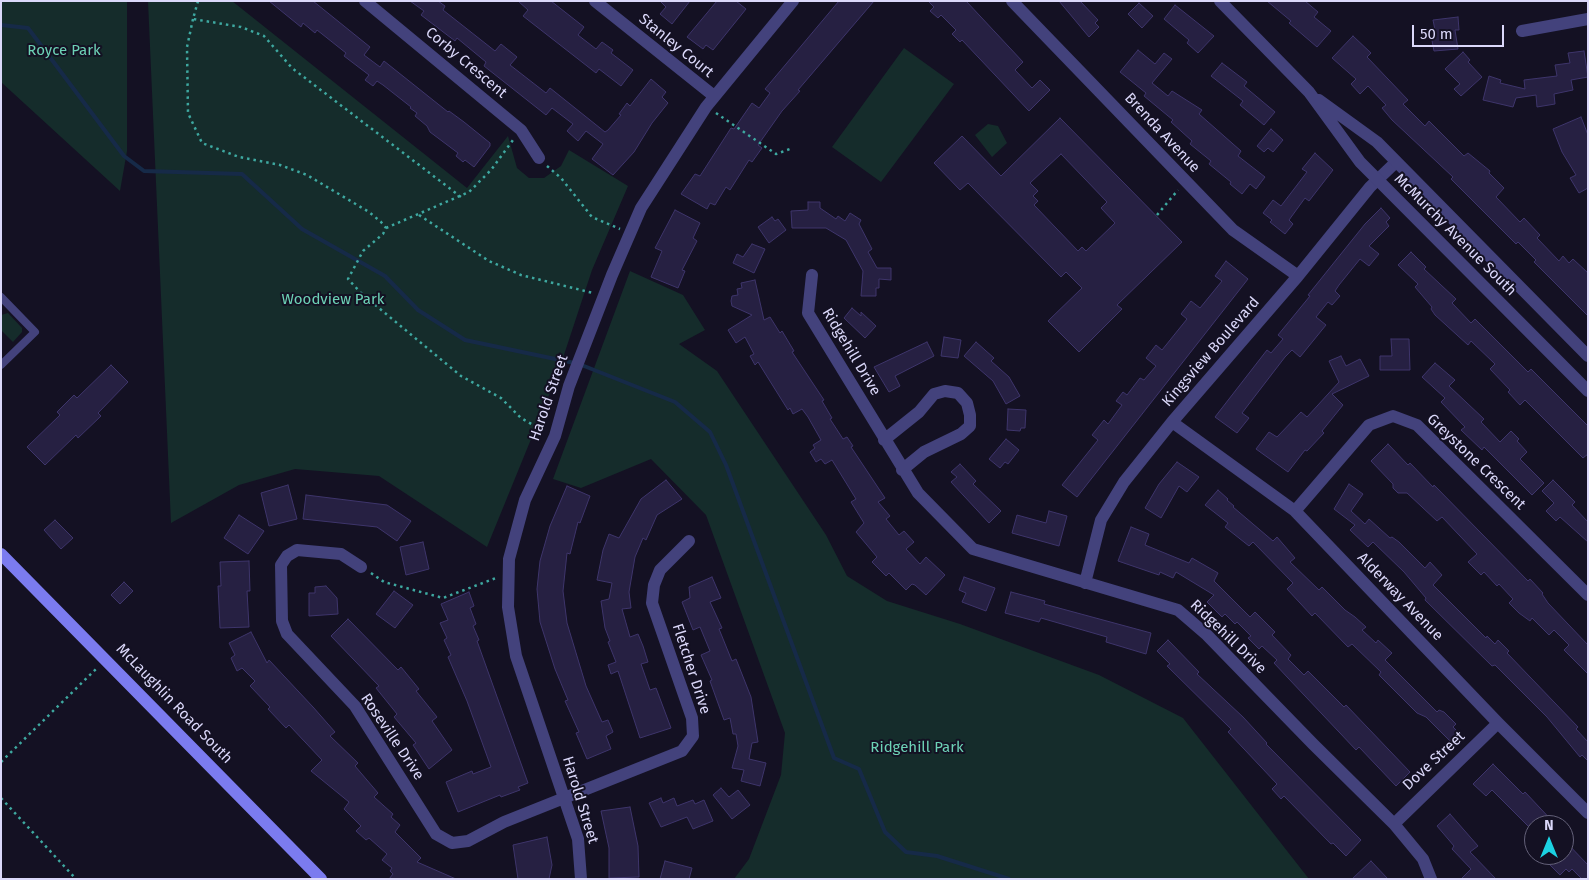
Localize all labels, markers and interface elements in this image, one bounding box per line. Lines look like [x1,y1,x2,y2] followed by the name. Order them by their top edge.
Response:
[635,10,717,82] street label: Stanley Court
[1414,15,1506,47] scale bar
[422,24,510,102] street label: Corby Crescent
[1420,25,1453,43] text: 50 m
[27,42,101,60] park label: Royce Park
[1121,89,1203,177] street label: Brenda Avenue
[1390,170,1520,300] street label: McMurchy Avenue South
[282,291,384,309] park label: Woodview Park
[1158,293,1264,411] street label: Kingsview Boulevard
[818,305,884,399] street label: Ridgehill Drive
[526,352,572,444] street label: Harold Street
[1423,410,1529,514] street label: Greystone Crescent
[1353,549,1447,645] street label: Alderway Avenue
[1186,596,1270,678] street label: Ridgehill Drive
[668,622,714,716] street label: Fletcher Drive
[112,640,236,768] street label: McLaughlin Road South
[356,690,428,784] street label: Roseville Drive
[1399,728,1469,794] street label: Dove Street
[870,739,964,757] park label: Ridgehill Park
[558,754,602,846] street label: Harold Street
[1524,815,1574,865] north arrow
[1544,817,1554,834] text: N

